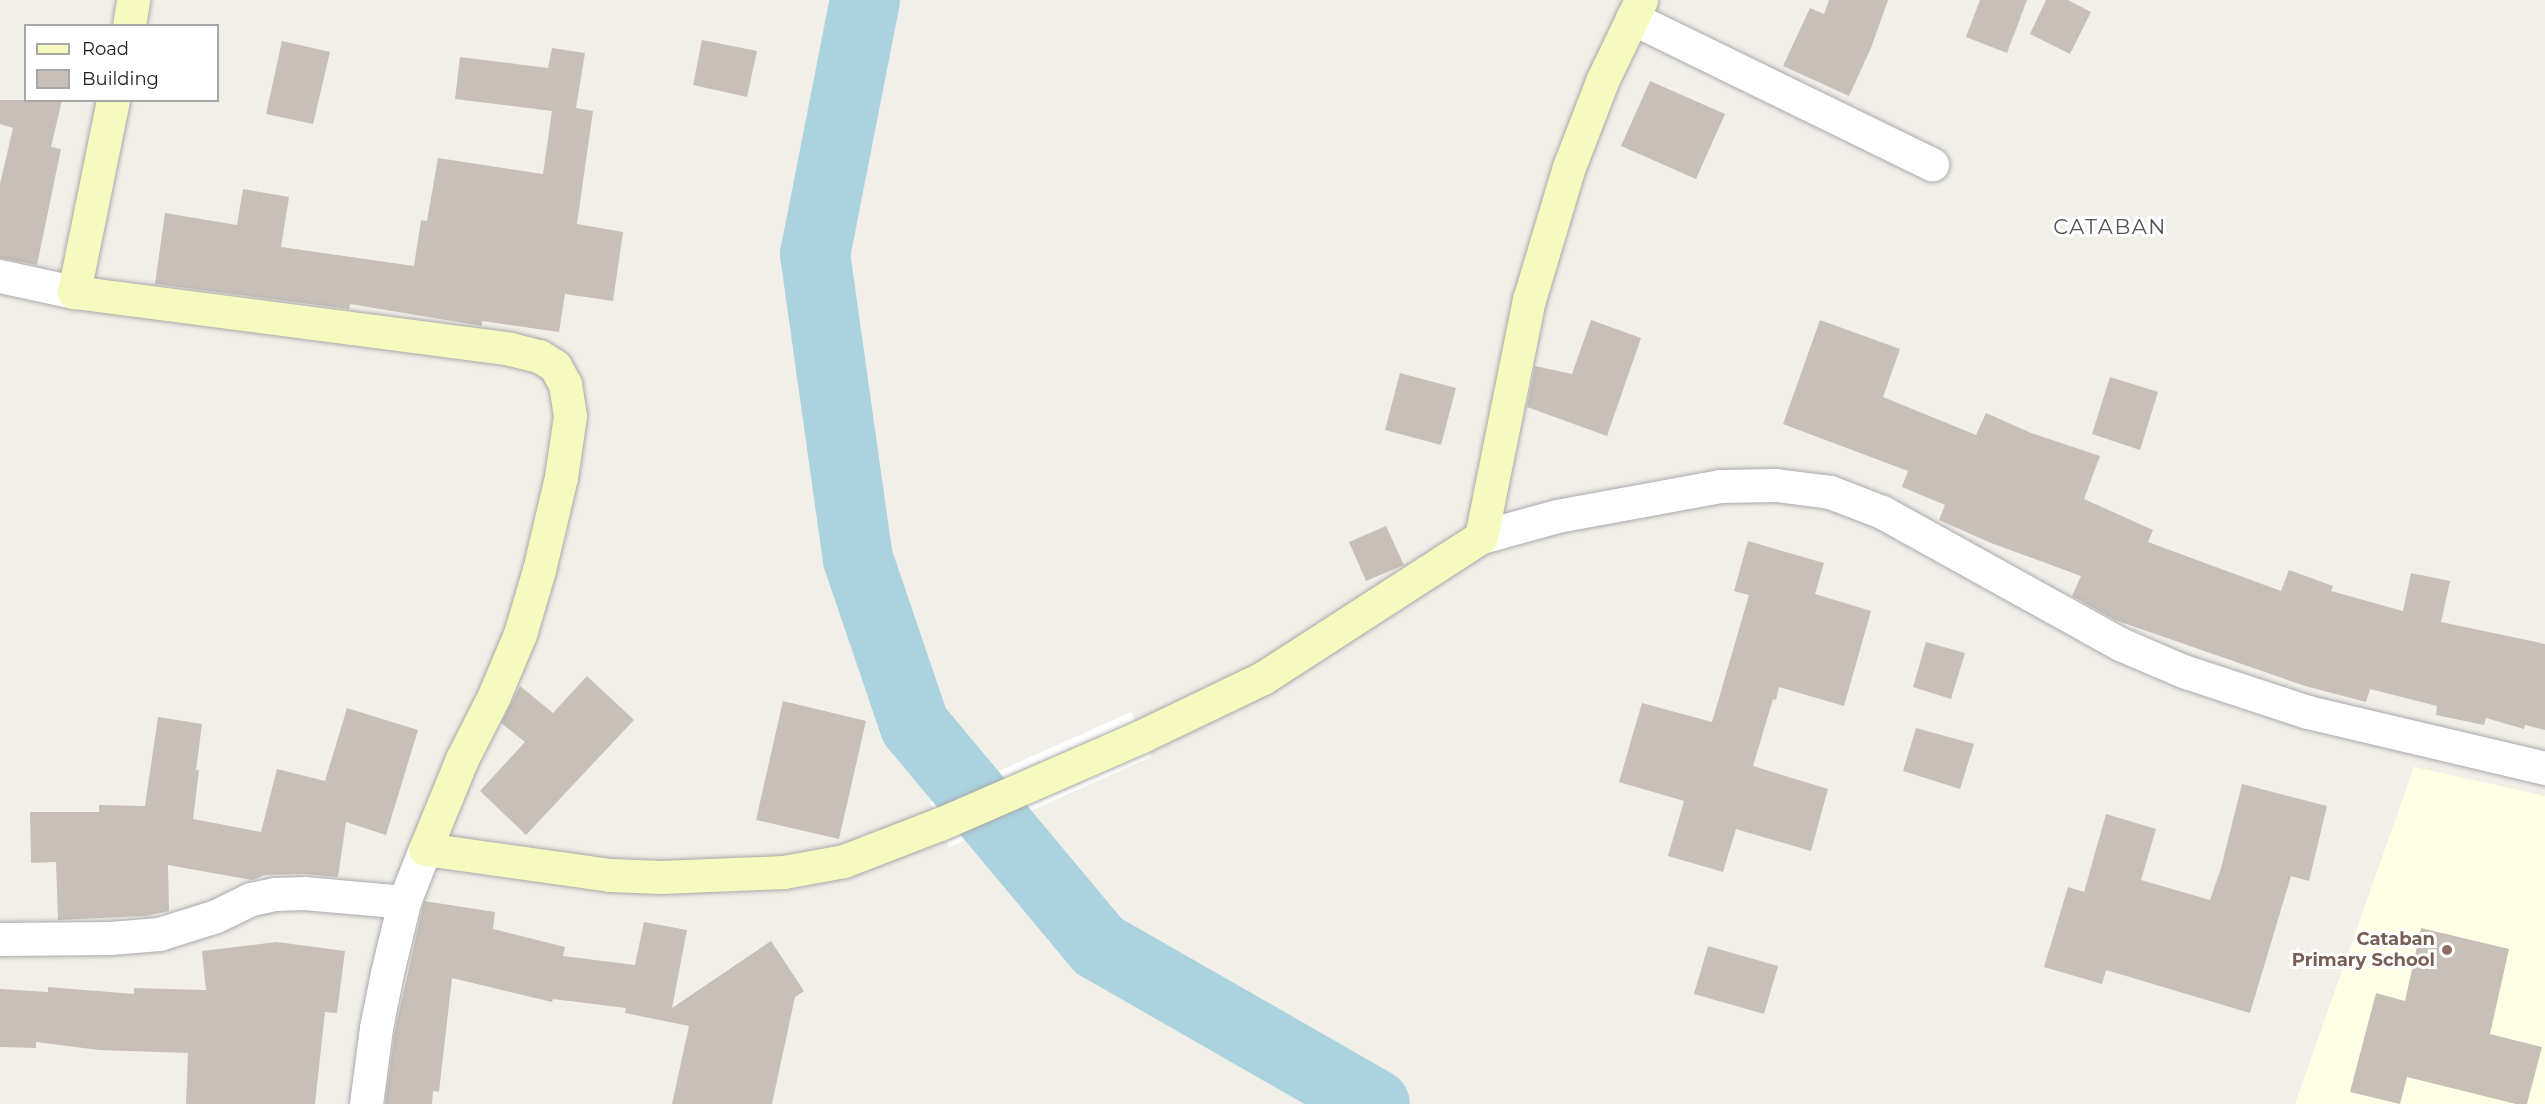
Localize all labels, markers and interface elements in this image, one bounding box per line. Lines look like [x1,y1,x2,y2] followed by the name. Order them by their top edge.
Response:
[24,24,219,102] legend
[82,38,129,60] text: Road
[82,68,159,90] text: Building
[2053,214,2167,240] district label: CATABAN
[2292,929,2435,972] place label: Cataban Primary School
[2440,943,2454,957] marker: Cataban Primary School

